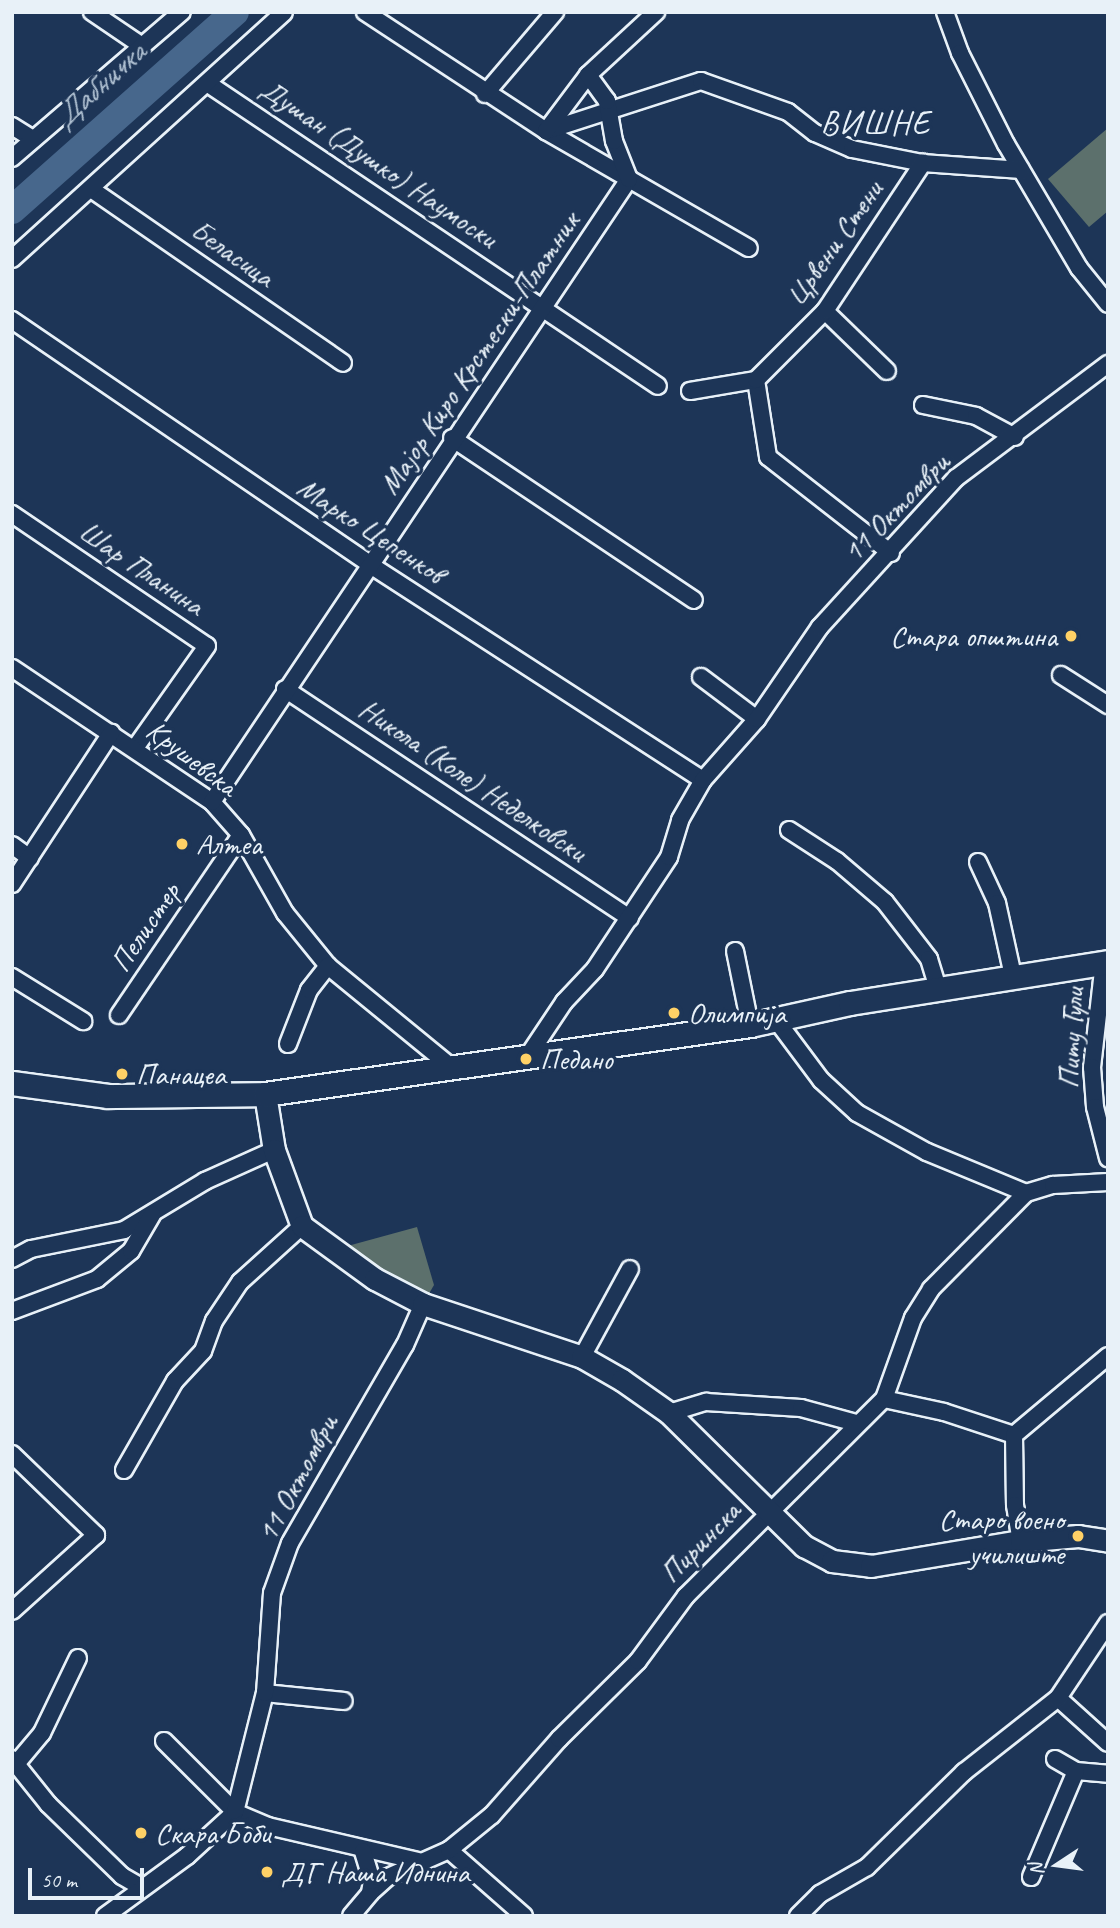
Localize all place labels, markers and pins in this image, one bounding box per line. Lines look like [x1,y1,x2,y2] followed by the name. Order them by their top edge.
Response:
[890,618,1057,654] place label: Стара општина
[1063,628,1079,644] marker: Стара општина
[196,826,262,862] place label: Алтеа
[174,836,190,852] marker: Алтеа
[688,995,786,1031] place label: Олимпија
[666,1005,682,1021] marker: Олимпија
[540,1041,613,1077] place label: Педано
[518,1051,534,1067] marker: Педано
[136,1056,226,1092] place label: Панацеа
[114,1066,130,1082] marker: Панацеа
[940,1501,1064,1572] place label: Старо воено училиште
[1070,1528,1086,1544] marker: Старо воено училиште
[155,1815,273,1851] place label: Скара Боби
[133,1825,149,1841] marker: Скара Боби
[281,1854,470,1890] place label: ДГ Наша Иднина
[259,1864,275,1880] marker: ДГ Наша Иднина

